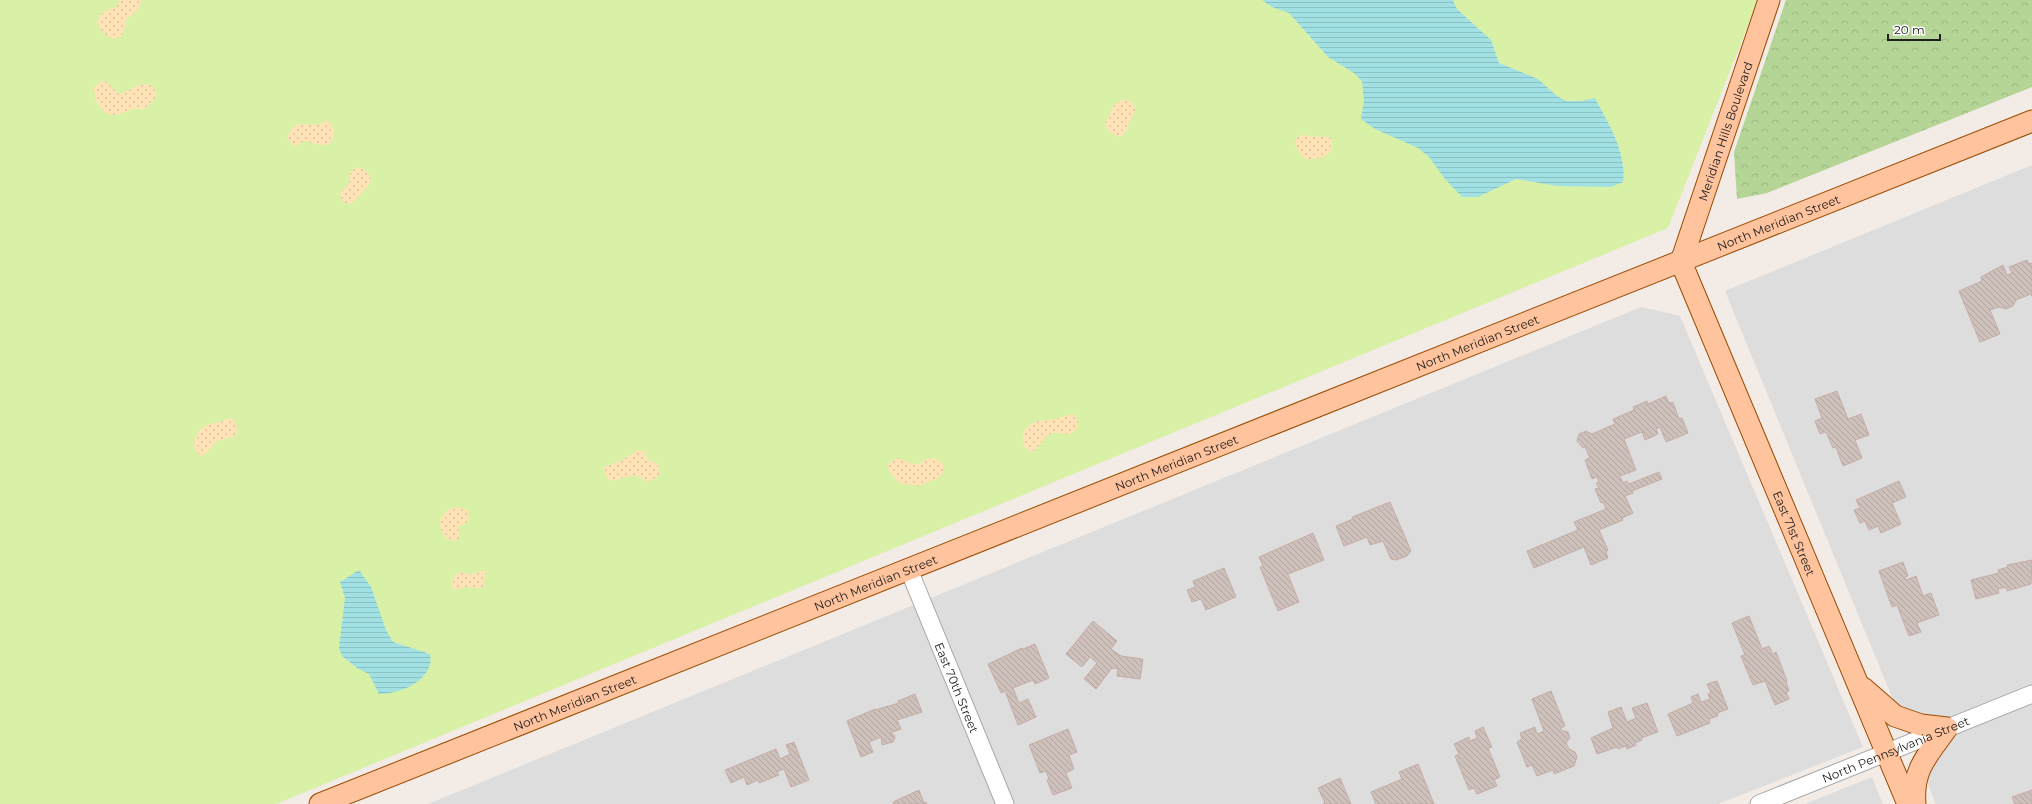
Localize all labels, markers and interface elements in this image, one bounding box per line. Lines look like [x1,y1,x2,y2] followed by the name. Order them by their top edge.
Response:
[1888,16,1940,42] scale bar
[1894,22,1925,37] text: 20 m
[1695,60,1755,203] street label: Meridian Hills Boulevard
[1715,191,1842,254] street label: North Meridian Street
[1414,311,1541,374] street label: North Meridian Street
[1113,431,1240,494] street label: North Meridian Street
[1770,488,1819,578] street label: East 71st Street
[812,551,939,614] street label: North Meridian Street
[932,640,982,735] street label: East 70th Street
[511,671,638,734] street label: North Meridian Street
[1820,713,1971,785] street label: North Pennsylvania Street

